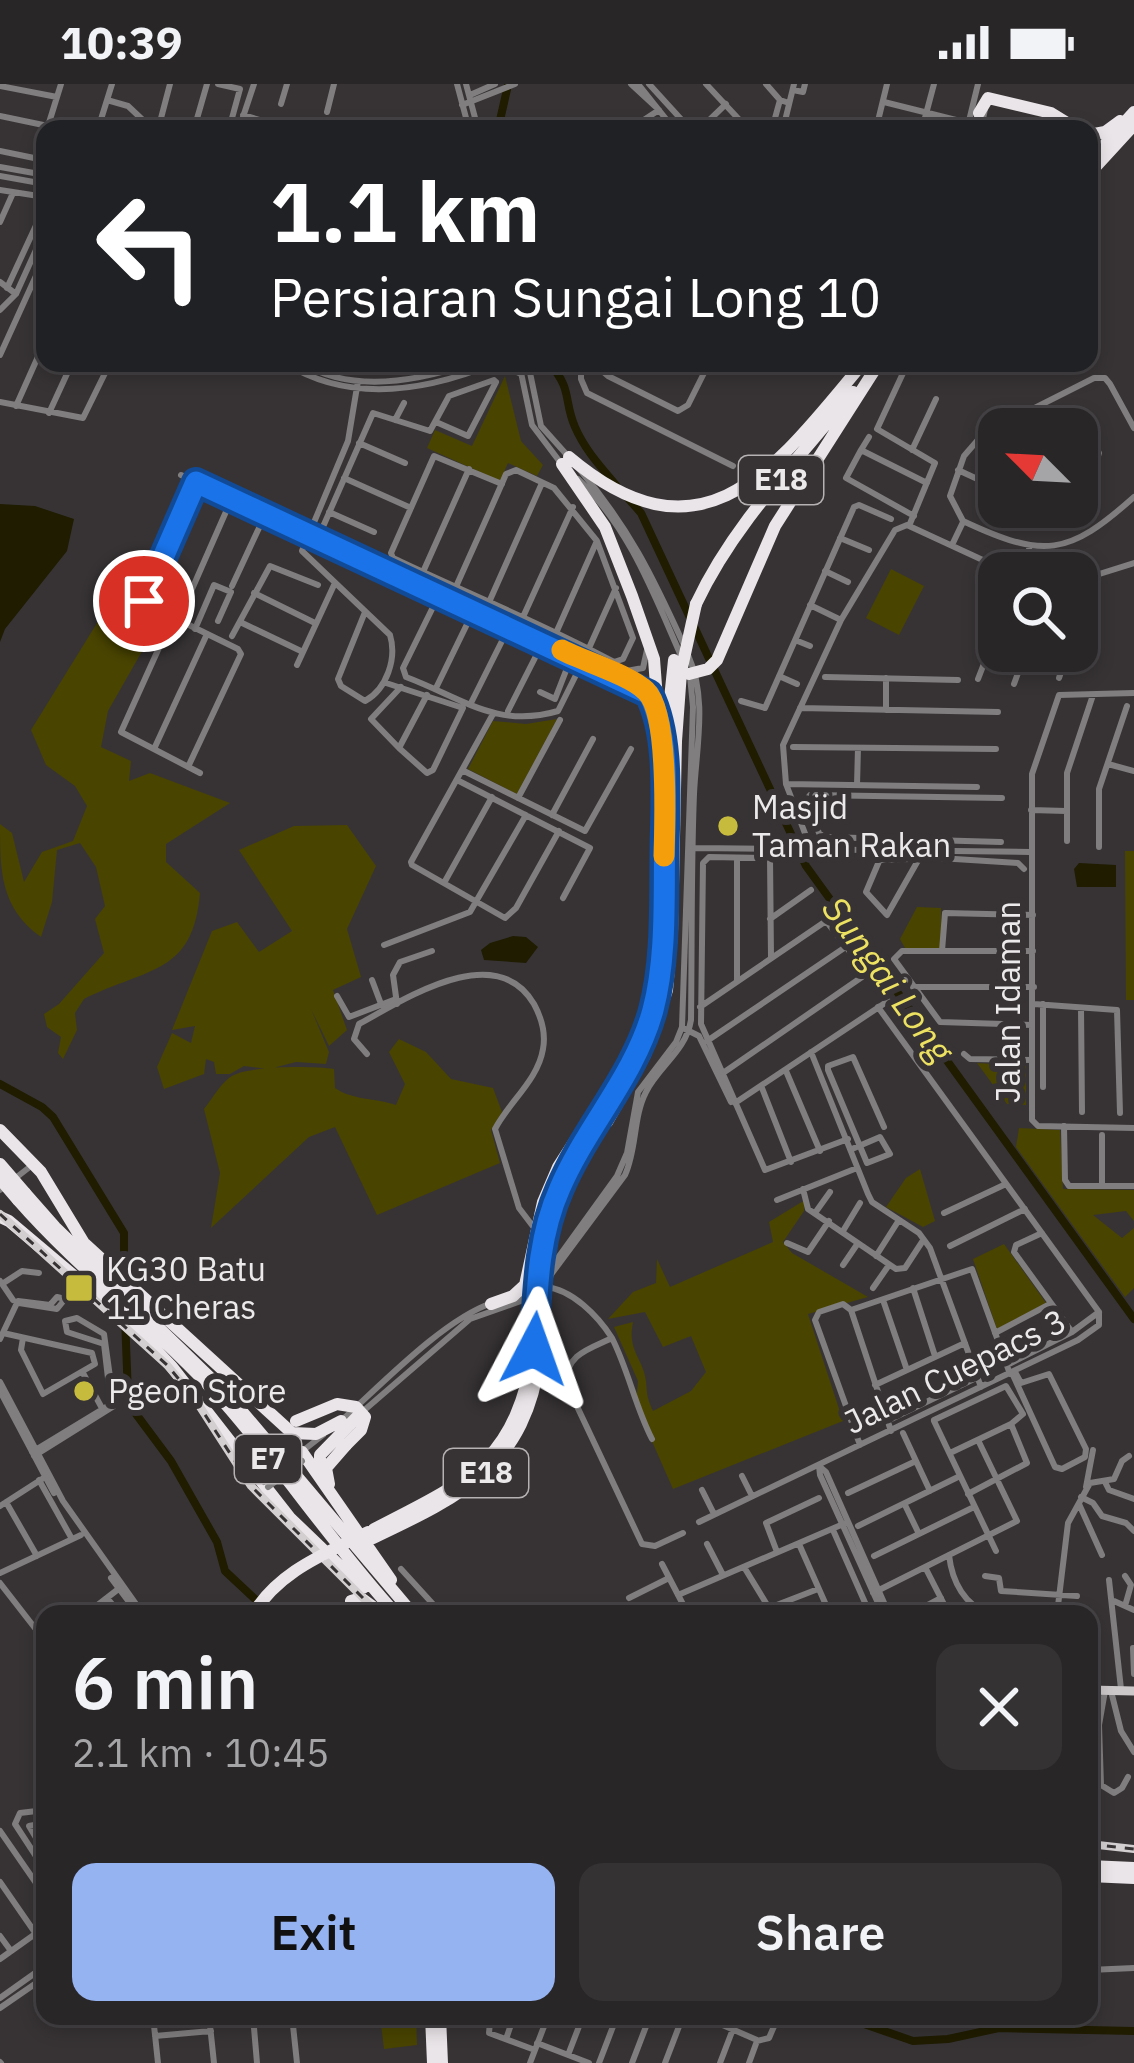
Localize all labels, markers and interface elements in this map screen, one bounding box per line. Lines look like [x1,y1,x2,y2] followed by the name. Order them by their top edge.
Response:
[60,13,183,71] text: 10:39
[270,156,540,265] text: 1.1 km
[72,168,228,324] icon: left
[270,262,881,332] text: Persiaran Sungai Long 10
[978,408,1098,528] north arrow
[978,408,1098,672] map controls
[739,456,823,504] road number: E18
[93,550,195,652] pin
[978,552,1098,672] button: search
[111,568,177,634] icon: arrive
[752,785,951,866] place label: Masjid Taman Rakan
[715,813,741,839] marker: Masjid Taman Rakan
[812,886,965,1072] water label: Sungai Long
[986,901,1029,1103] street label: Jalan Idaman
[106,1247,266,1328] place label: KG30 Batu 11 Cheras
[63,1272,95,1304] marker: KG30 Batu 11 Cheras
[471,1286,597,1412] position arrow
[837,1298,1073,1443] street label: Jalan Cuepacs 3
[108,1369,286,1412] place label: Pgeon Store
[71,1378,97,1404] marker: Pgeon Store
[235,1435,301,1483] road number: E7
[444,1449,528,1497] road number: E18
[72,1635,258,1729] text: 6 min
[936,1644,1062,1770] button: close
[72,1727,329,1778] text: 2.1 km · 10:45
[72,1863,555,2001] button: Exit
[579,1863,1062,2001] button: Share

